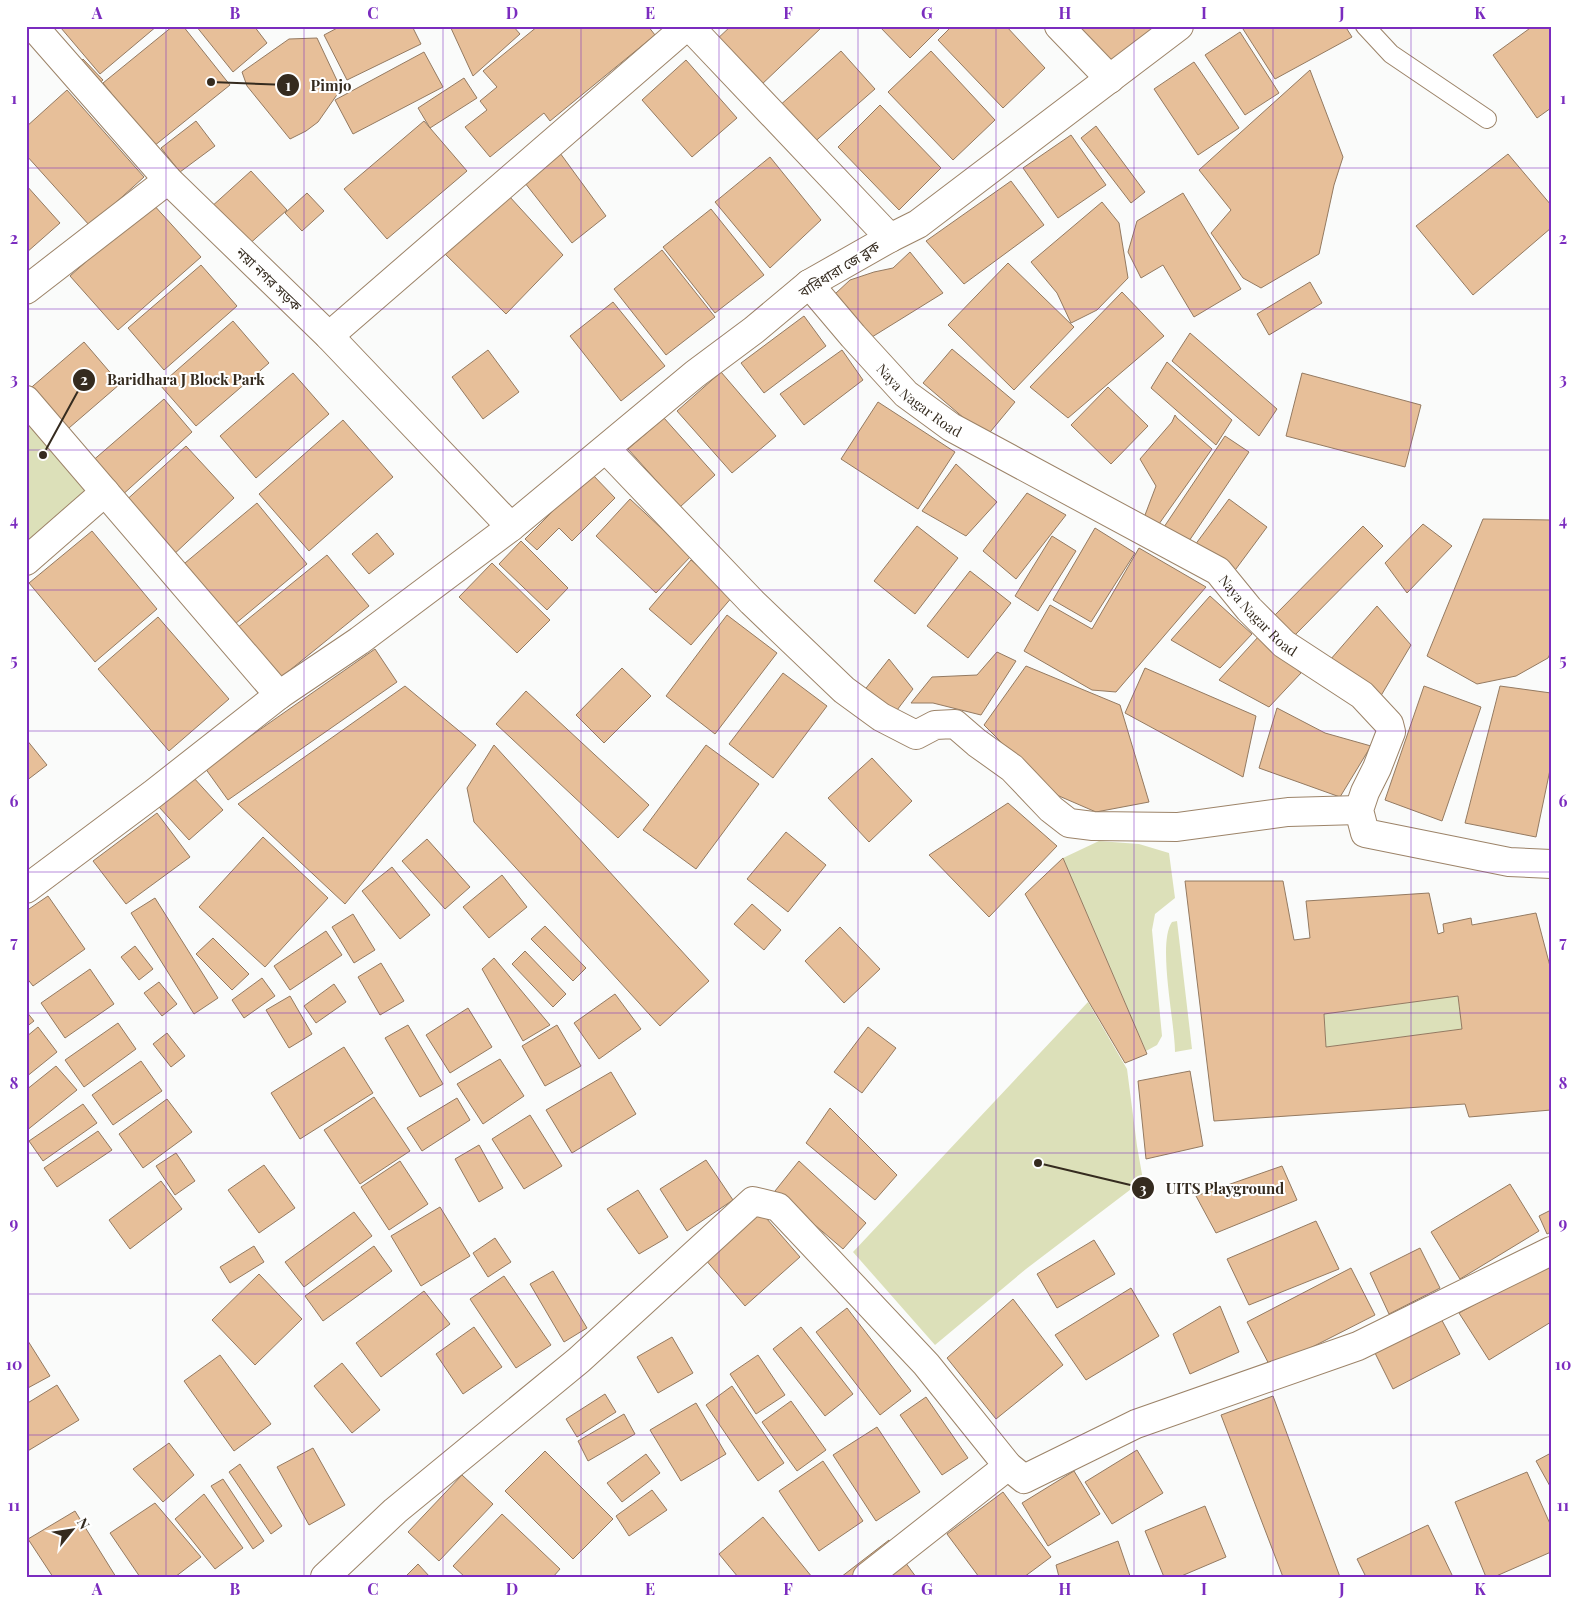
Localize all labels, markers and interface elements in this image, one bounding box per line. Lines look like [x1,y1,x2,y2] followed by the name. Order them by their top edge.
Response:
[91,2,103,23] text: A
[230,2,241,23] text: B
[367,2,379,23] text: C
[506,2,518,23] text: D
[645,2,655,23] text: E
[783,2,793,23] text: F
[921,2,933,23] text: G
[1059,2,1072,23] text: H
[1201,2,1207,23] text: I
[1338,2,1345,23] text: J
[1474,2,1486,23] text: K
[275,70,361,100] callout: Pimjo
[285,75,291,95] text: 1
[311,75,351,95] text: Pimjo
[11,87,17,108] text: 1
[1560,87,1566,108] text: 1
[10,227,18,248] text: 2
[1559,227,1567,248] text: 2
[794,236,884,302] street label: বারিধারা জে ব্লক
[232,242,306,315] street label: নয়া নগর সড়ক
[873,359,966,441] street label: Naya Nagar Road
[72,365,275,395] callout: Baridhara J Block Park
[10,368,18,389] text: 3
[1559,368,1567,389] text: 3
[80,369,88,389] text: 2
[107,369,265,389] text: Baridhara J Block Park
[10,509,18,530] text: 4
[1559,509,1567,530] text: 4
[1215,571,1301,660] street label: Naya Nagar Road
[10,649,18,670] text: 5
[1559,649,1567,670] text: 5
[10,790,19,811] text: 6
[1559,790,1568,811] text: 6
[10,931,18,952] text: 7
[1559,931,1567,952] text: 7
[10,1072,19,1093] text: 8
[1559,1072,1568,1093] text: 8
[1131,1173,1294,1203] callout: UITS Playground
[1139,1178,1147,1198] text: 3
[1166,1178,1284,1198] text: UITS Playground
[10,1212,19,1233] text: 9
[1559,1212,1568,1233] text: 9
[6,1353,22,1374] text: 10
[1555,1353,1571,1374] text: 10
[8,1494,20,1515] text: 11
[1557,1494,1569,1515] text: 11
[48,1506,98,1556] north arrow
[73,1514,94,1532] text: N
[91,1578,103,1599] text: A
[230,1578,241,1599] text: B
[367,1578,379,1599] text: C
[506,1578,518,1599] text: D
[645,1578,655,1599] text: E
[783,1578,793,1599] text: F
[921,1578,933,1599] text: G
[1059,1578,1072,1599] text: H
[1201,1578,1207,1599] text: I
[1338,1578,1345,1599] text: J
[1474,1578,1486,1599] text: K

